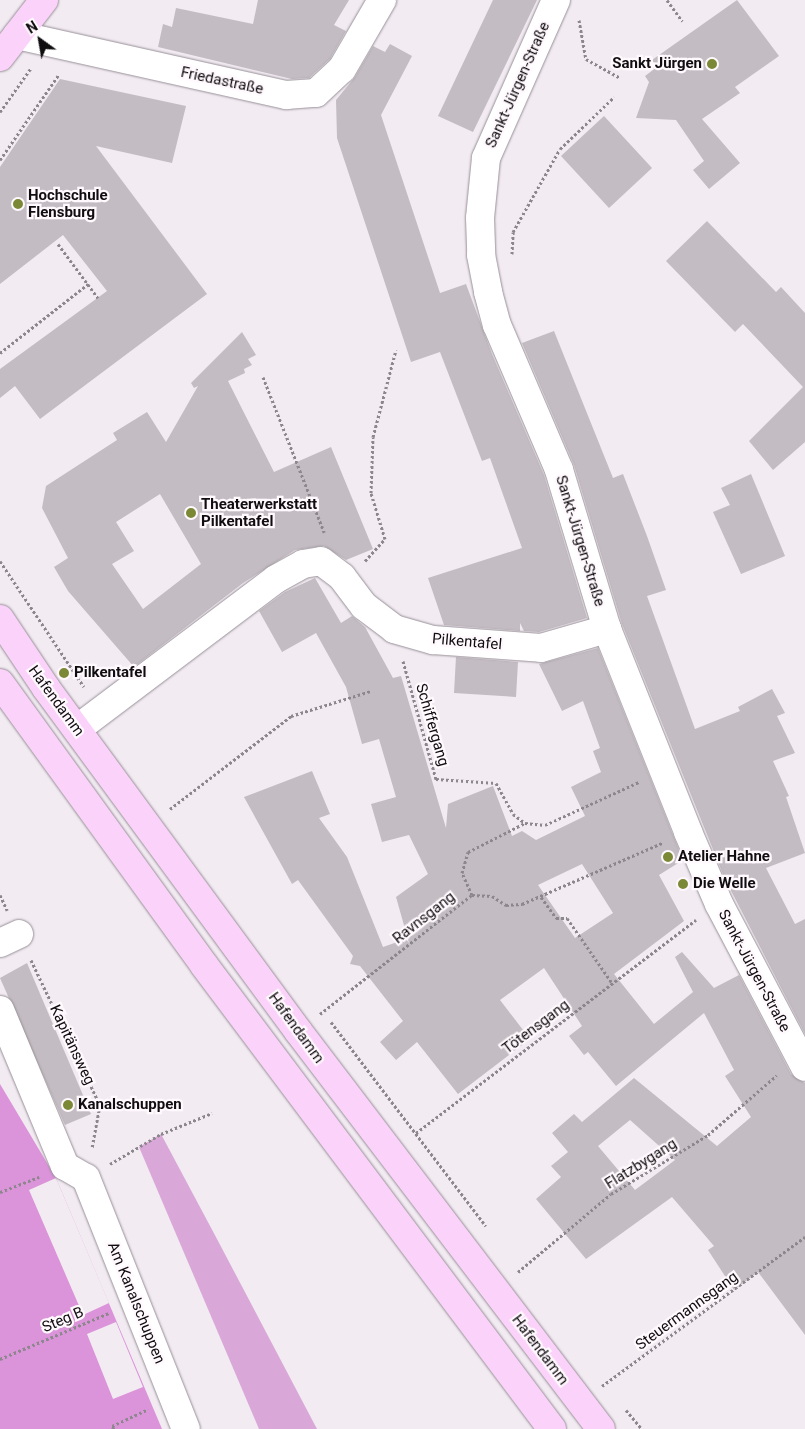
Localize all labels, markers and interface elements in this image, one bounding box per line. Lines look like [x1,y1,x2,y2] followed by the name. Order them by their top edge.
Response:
[15,15,65,65] north arrow
[24,18,40,37] text: N
[482,19,554,151] street label: Sankt-Jürgen-Straße
[612,55,702,73] place label: Sankt Jürgen
[706,58,718,70] marker: Sankt Jürgen
[179,63,265,99] street label: Friedastraße
[28,186,108,221] place label: Hochschule Flensburg
[12,198,24,210] marker: Hochschule Flensburg
[552,473,608,609] street label: Sankt-Jürgen-Straße
[201,495,317,530] place label: Theaterwerkstatt Pilkentafel
[185,507,197,519] marker: Theaterwerkstatt Pilkentafel
[431,630,503,654] street label: Pilkentafel
[24,662,88,740] street label: Hafendamm
[74,664,146,682] place label: Pilkentafel
[58,667,70,679] marker: Pilkentafel
[412,682,452,768] street label: Schiffergang
[678,848,770,866] place label: Atelier Hahne
[662,851,674,863] marker: Atelier Hahne
[693,875,756,893] place label: Die Welle
[677,878,689,890] marker: Die Welle
[389,888,459,948] street label: Ravnsgang
[714,907,794,1035] street label: Sankt-Jürgen-Straße
[264,989,328,1067] street label: Hafendamm
[499,996,573,1058] street label: Tötensgang
[46,1002,98,1088] street label: Kapitänsweg
[78,1096,182,1114] place label: Kanalschuppen
[62,1099,74,1111] marker: Kanalschuppen
[602,1135,680,1193] street label: Flatzbygang
[103,1240,169,1366] street label: Am Kanalschuppen
[632,1268,742,1354] street label: Steuermannsgang
[40,1303,86,1337] street label: Steg B
[508,1311,572,1389] street label: Hafendamm

